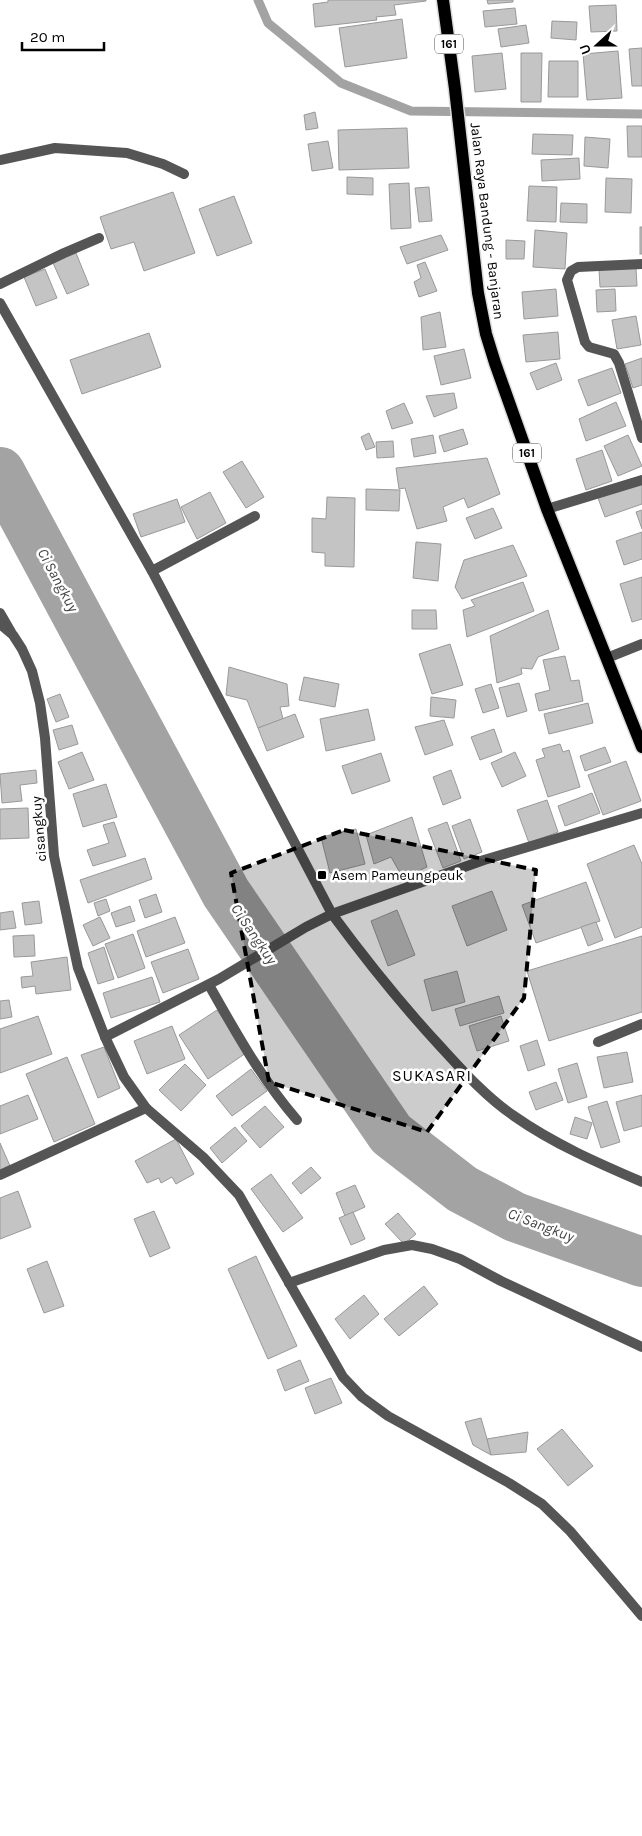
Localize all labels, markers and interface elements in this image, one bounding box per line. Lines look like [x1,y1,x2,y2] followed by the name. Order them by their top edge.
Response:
[22,20,105,52] scale bar
[572,20,622,70] north arrow
[30,28,65,46] text: 20 m
[435,34,463,54] road number: 161
[576,42,595,57] text: U
[466,122,508,320] street label: Jalan Raya Bandung - Banjaran
[513,443,541,462] road number: 161
[34,545,82,615] water label: Ci Sangkuy
[28,795,50,862] street label: cisangkuy
[332,867,463,884] place label: Asem Pameungpeuk
[316,869,328,881] marker: Asem Pameungpeuk
[227,900,281,968] water label: Ci Sangkuy
[392,1066,472,1085] district label: SUKASARI
[505,1204,577,1246] water label: Ci Sangkuy

